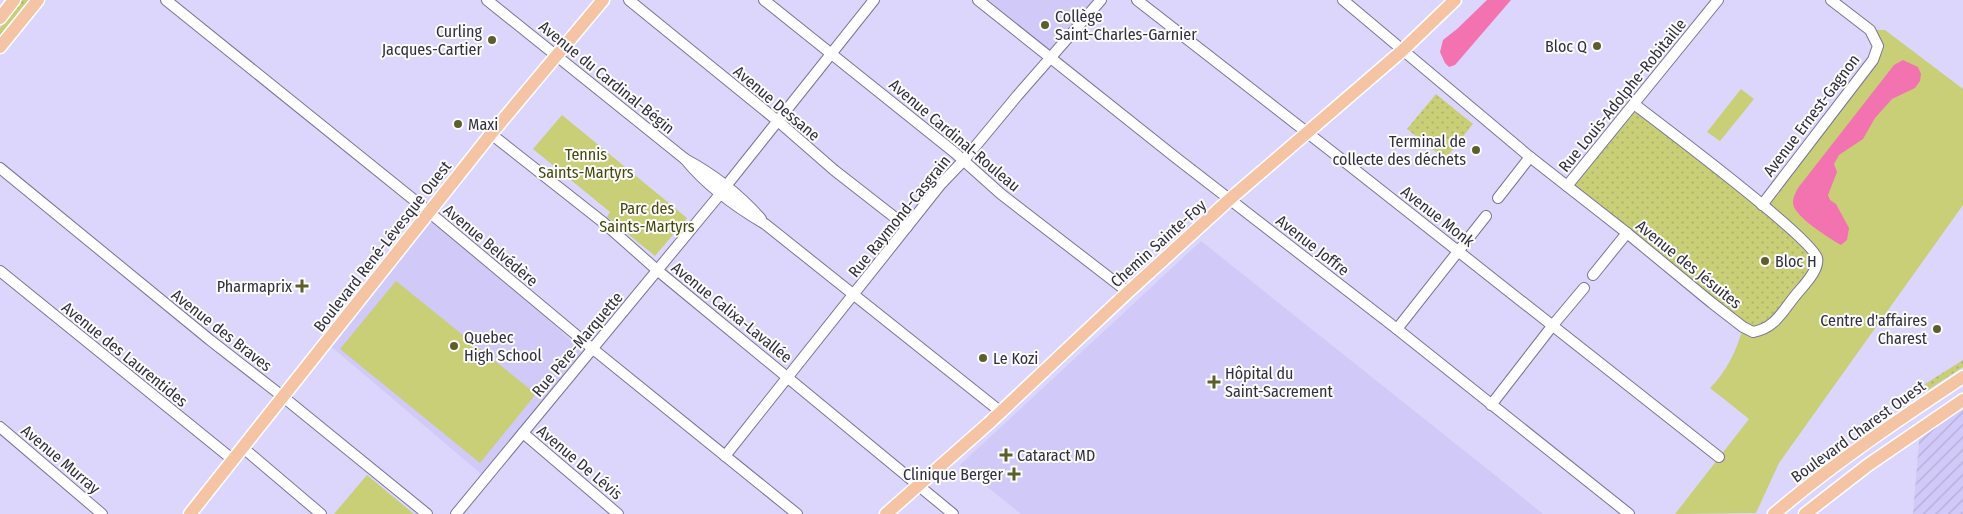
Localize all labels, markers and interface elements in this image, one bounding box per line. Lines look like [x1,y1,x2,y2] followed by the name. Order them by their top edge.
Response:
[1055,7,1197,44] place label: Collège Saint-Charles-Garnier
[1555,15,1690,176] street label: Rue Louis-Adolphe-Robitaille
[535,17,678,138] street label: Avenue du Cardinal-Bégin
[1039,19,1051,31] marker: Collège Saint-Charles-Garnier
[382,22,482,59] place label: Curling Jacques-Cartier
[486,34,498,46] marker: Curling Jacques-Cartier
[1545,37,1587,56] place label: Bloc Q
[1591,40,1603,52] marker: Bloc Q
[1759,50,1864,180] street label: Avenue Ernest-Gagnon
[730,62,824,145] street label: Avenue Dessane
[885,75,1024,196] street label: Avenue Cardinal-Rouleau
[468,115,498,134] place label: Maxi
[452,118,464,130] marker: Maxi
[1332,132,1466,169] place label: Terminal de collecte des déchets
[1470,144,1482,156] marker: Terminal de collecte des déchets
[538,145,634,182] park label: Tennis Saints-Martyrs
[844,152,954,281] street label: Rue Raymond-Casgrain
[310,156,456,336] street label: Boulevard René-Lévesque Ouest
[1397,182,1478,251] street label: Avenue Monk
[1107,195,1211,291] street label: Chemin Sainte-Foy
[599,199,695,236] park label: Parc des Saints-Martyrs
[440,200,542,290] street label: Avenue Belvédère
[1272,211,1353,280] street label: Avenue Joffre
[1632,216,1745,313] street label: Avenue des Jésuites
[1775,252,1817,271] place label: Bloc H
[1759,255,1771,267] marker: Bloc H
[668,258,796,367] street label: Avenue Calixa-Lavallée
[217,277,292,296] place label: Pharmaprix
[296,280,308,292] marker: Pharmaprix
[168,285,276,376] street label: Avenue des Braves
[528,288,627,401] street label: Rue Père-Marquette
[58,298,191,411] street label: Avenue des Laurentides
[1820,311,1928,348] place label: Centre d'affaires Charest
[1931,323,1943,335] marker: Centre d'affaires Charest
[464,328,542,365] place label: Quebec High School
[448,340,460,352] marker: Quebec High School
[993,349,1038,368] place label: Le Kozi
[977,352,989,364] marker: Le Kozi
[1225,364,1333,401] place label: Hôpital du Saint-Sacrement
[1207,375,1221,389] marker: Hôpital du Saint-Sacrement
[1787,376,1930,486] street label: Boulevard Charest Ouest
[17,421,105,498] street label: Avenue Murray
[533,421,626,504] street label: Avenue De Lévis
[1017,446,1095,465] place label: Cataract MD
[999,448,1013,462] marker: Cataract MD
[903,465,1003,484] place label: Clinique Berger
[1007,467,1021,481] marker: Clinique Berger

